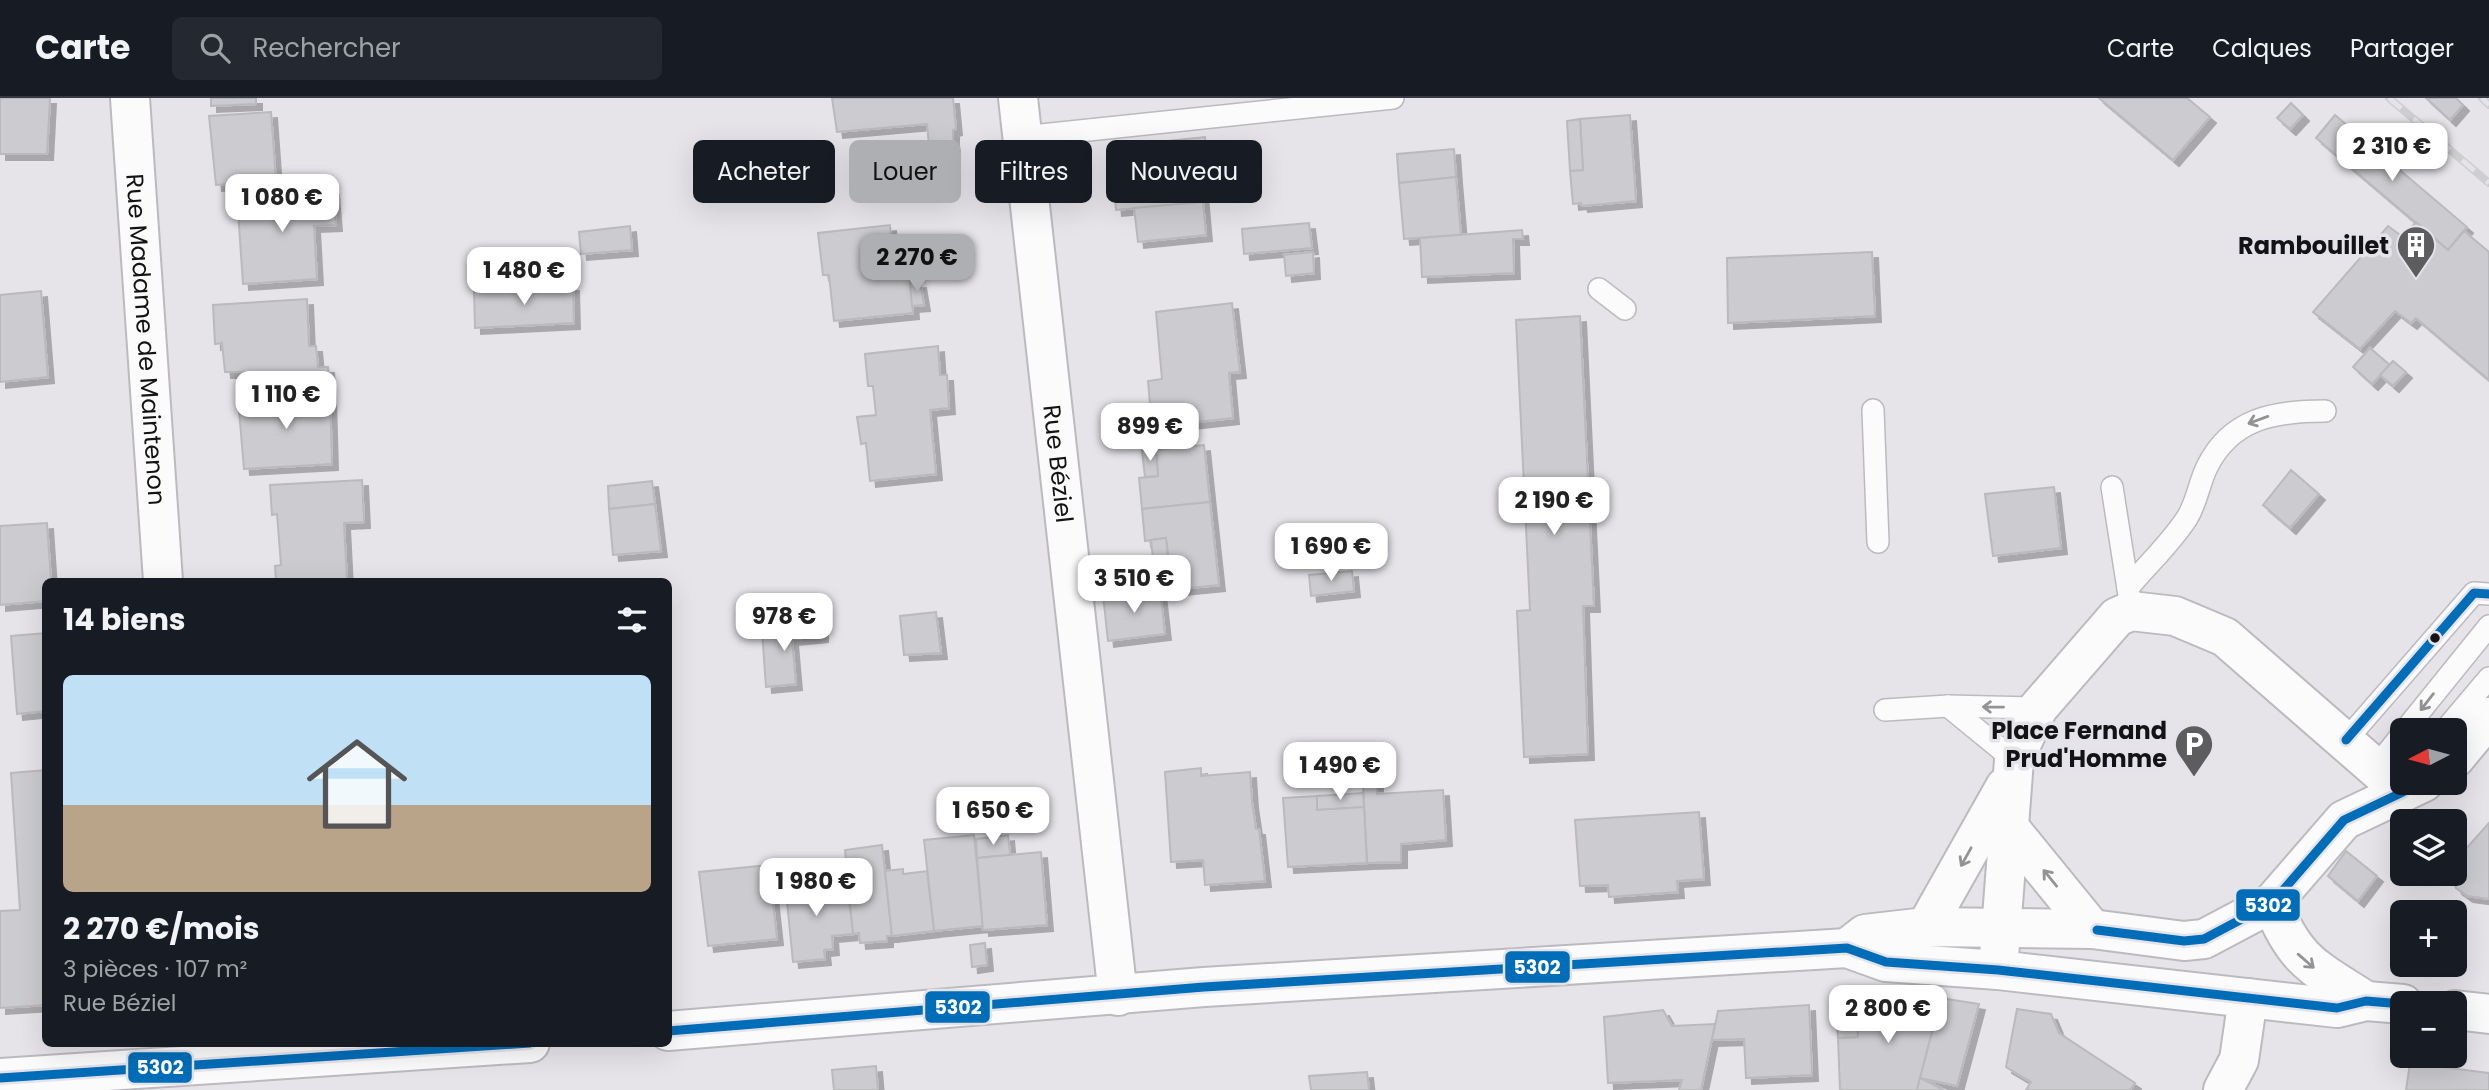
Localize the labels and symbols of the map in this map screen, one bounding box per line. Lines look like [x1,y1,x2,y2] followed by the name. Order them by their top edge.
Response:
[2327,123,2457,183] pin: 2 310 €
[119,173,174,506] street label: Rue Madame de Maintenon
[217,174,347,234] pin: 1 080 €
[2395,224,2437,279] building icon: Rambouillet
[2238,229,2389,262] place label: Rambouillet
[852,234,982,294] pin: 2 270 €
[459,248,589,307] pin: 1 480 €
[221,372,351,431] pin: 1 110 €
[1036,403,1082,524] street label: Rue Béziel
[1101,404,1199,463] pin: 899 €
[2247,414,2269,427] one-way arrow
[1489,478,1619,537] pin: 2 190 €
[1266,524,1396,583] pin: 1 690 €
[1069,556,1199,615] pin: 3 510 €
[735,594,833,653] pin: 978 €
[2428,631,2442,645] unlabelled marker
[2419,693,2434,711] one-way arrow
[1982,700,2005,714] one-way arrow
[1991,714,2167,775] place label: Place Fernand Prud'Homme
[2390,718,2468,794] north arrow
[2173,723,2215,778] parking icon: Place Fernand Prud'Homme
[1275,742,1405,802] pin: 1 490 €
[928,788,1058,847] pin: 1 650 €
[1959,846,1972,867] one-way arrow
[751,858,881,918] pin: 1 980 €
[2042,869,2057,887] one-way arrow
[2235,888,2301,922] line badge: 5302
[2244,892,2292,919] text: 5302
[1504,950,1571,984] line badge: 5302
[2297,953,2315,969] one-way arrow
[1513,954,1561,981] text: 5302
[1823,986,1953,1045] pin: 2 800 €
[924,990,991,1024] line badge: 5302
[934,994,982,1021] text: 5302
[127,1051,193,1084] line badge: 5302
[136,1054,184,1081] text: 5302

